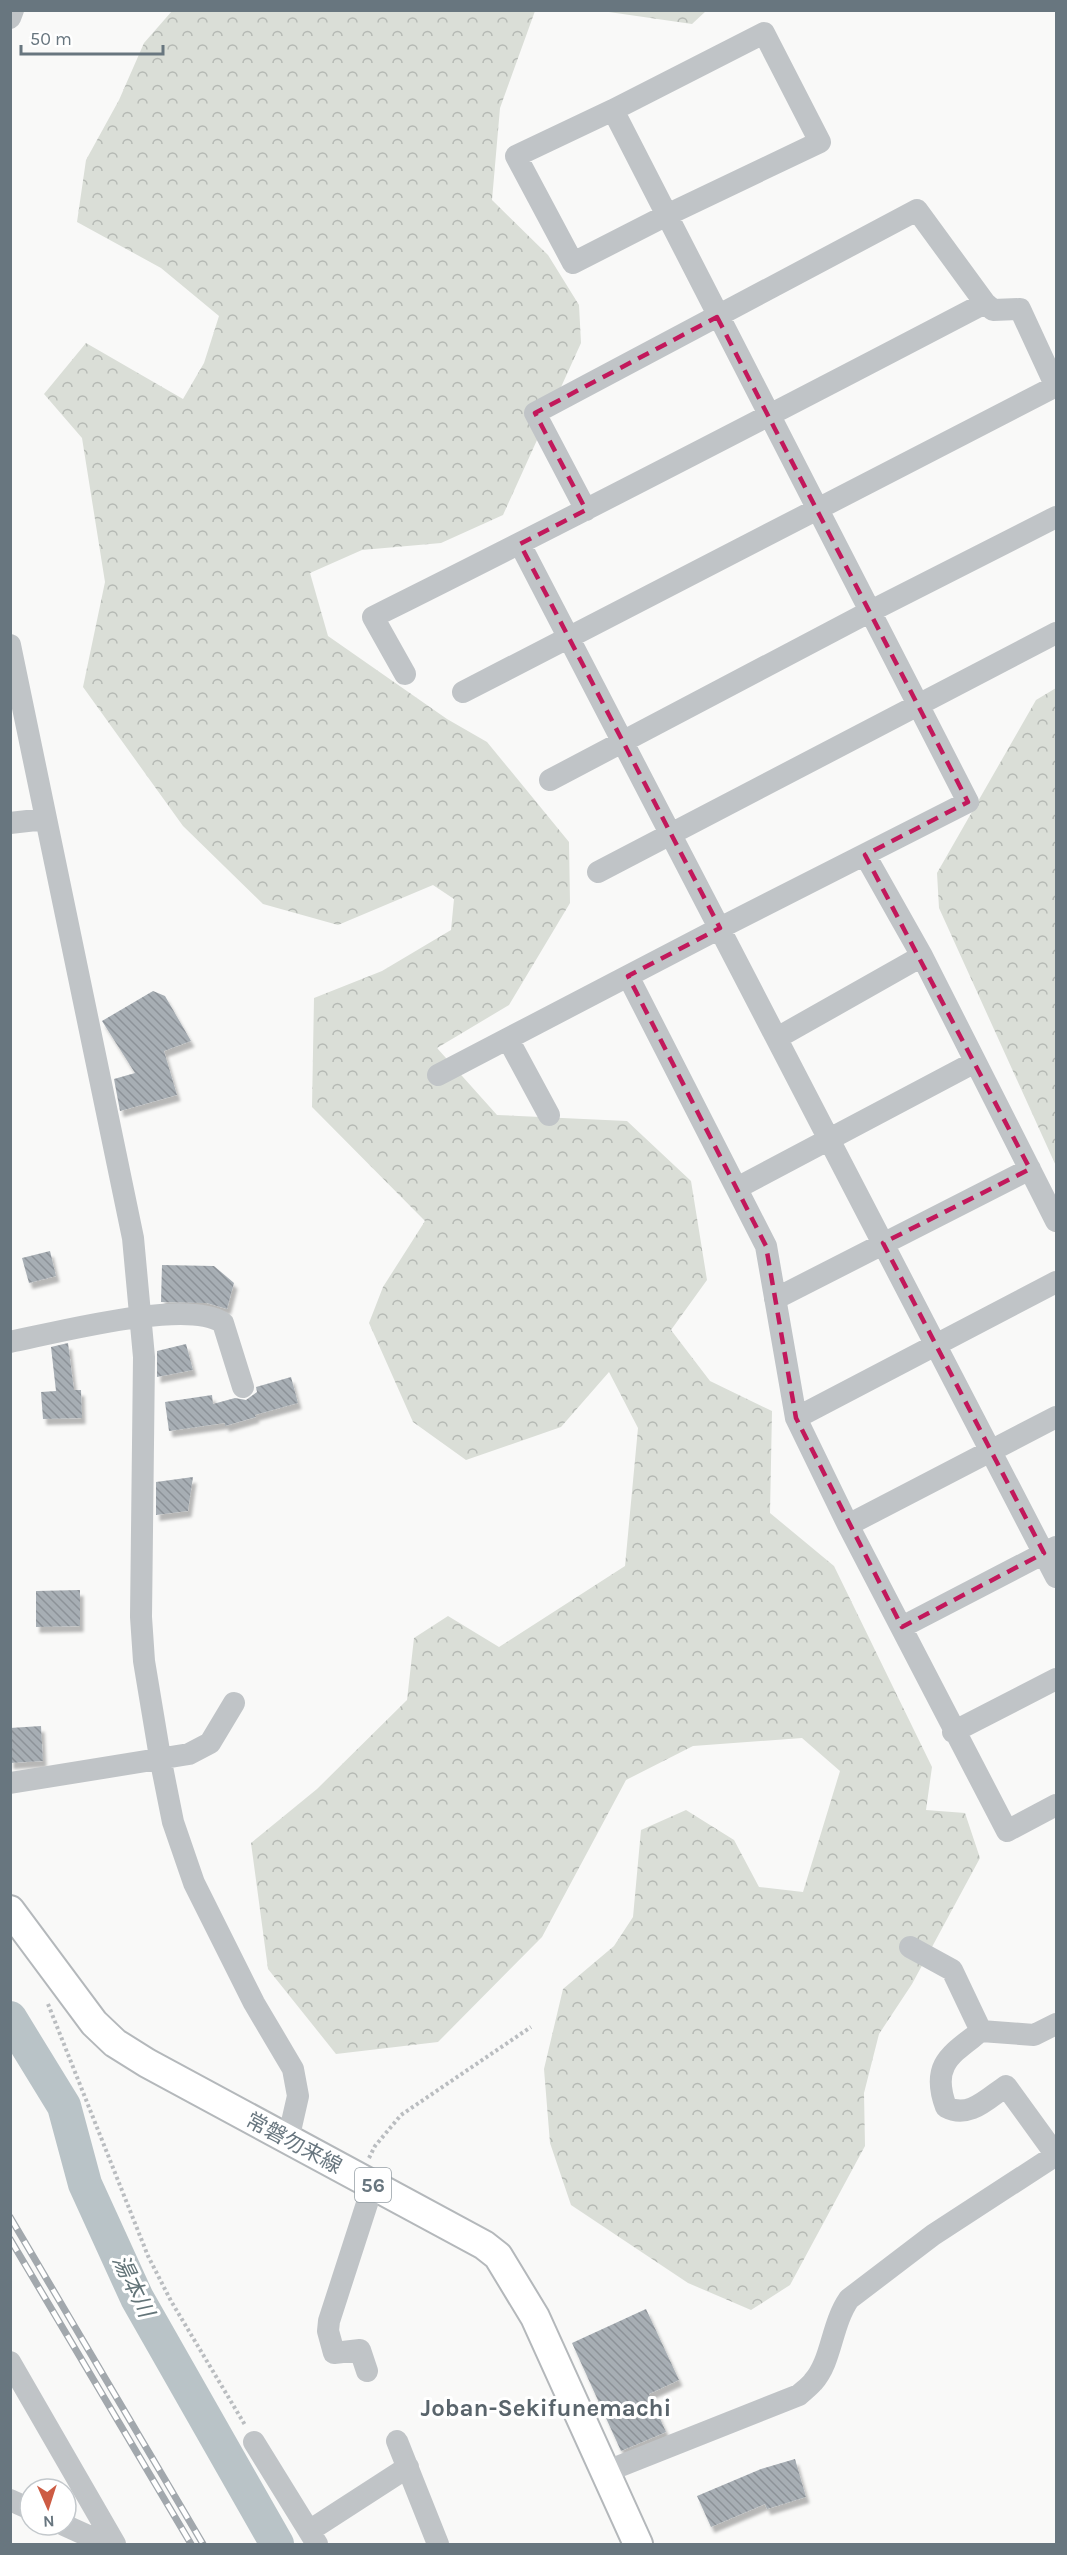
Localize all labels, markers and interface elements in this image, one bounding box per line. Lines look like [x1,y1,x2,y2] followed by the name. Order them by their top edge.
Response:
[21,18,164,56] scale bar
[30,28,72,50] text: 50 m
[242,2108,346,2178] street label: 常磐勿来線
[355,2168,391,2202] road number: 56
[107,2251,160,2323] water label: 湯本川
[421,2394,671,2422] district label: Joban-Sekifunemachi
[18,2477,78,2537] north arrow
[43,2512,55,2531] text: N

